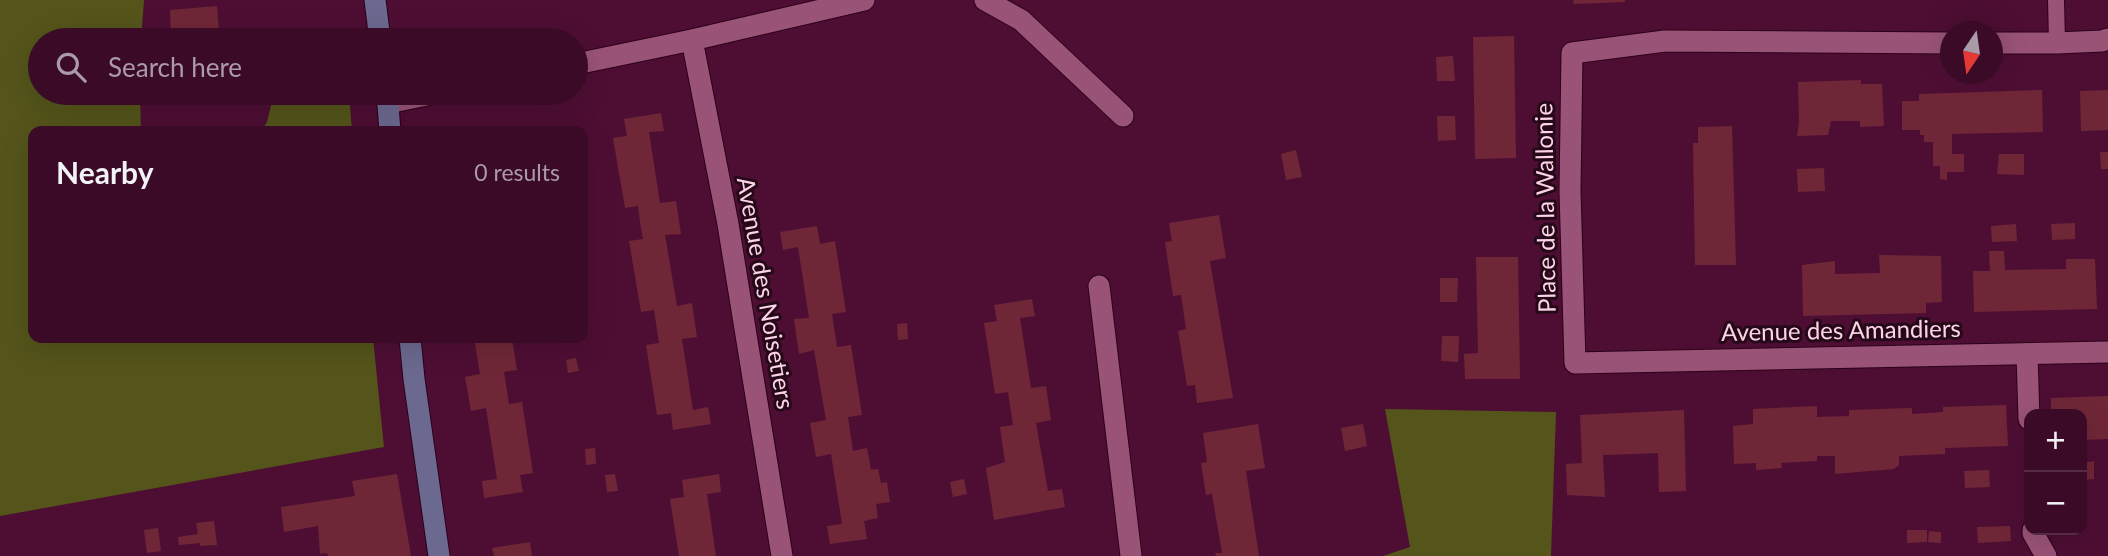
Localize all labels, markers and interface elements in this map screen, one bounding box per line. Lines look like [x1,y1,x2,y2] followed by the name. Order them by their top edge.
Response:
[1940,21,2003,84] north arrow
[28,28,588,105] search box
[52,48,90,86] icon: search
[108,51,242,83] text: Search here
[1528,103,1561,313] street label: Place de la Wallonie
[56,154,154,190] text: Nearby
[474,158,560,186] text: 0 results
[732,174,801,411] street label: Avenue des Noisetiers
[1721,313,1961,346] street label: Avenue des Amandiers
[2024,409,2087,535] map controls
[2024,409,2087,472] button: +
[2024,472,2087,535] button: −

